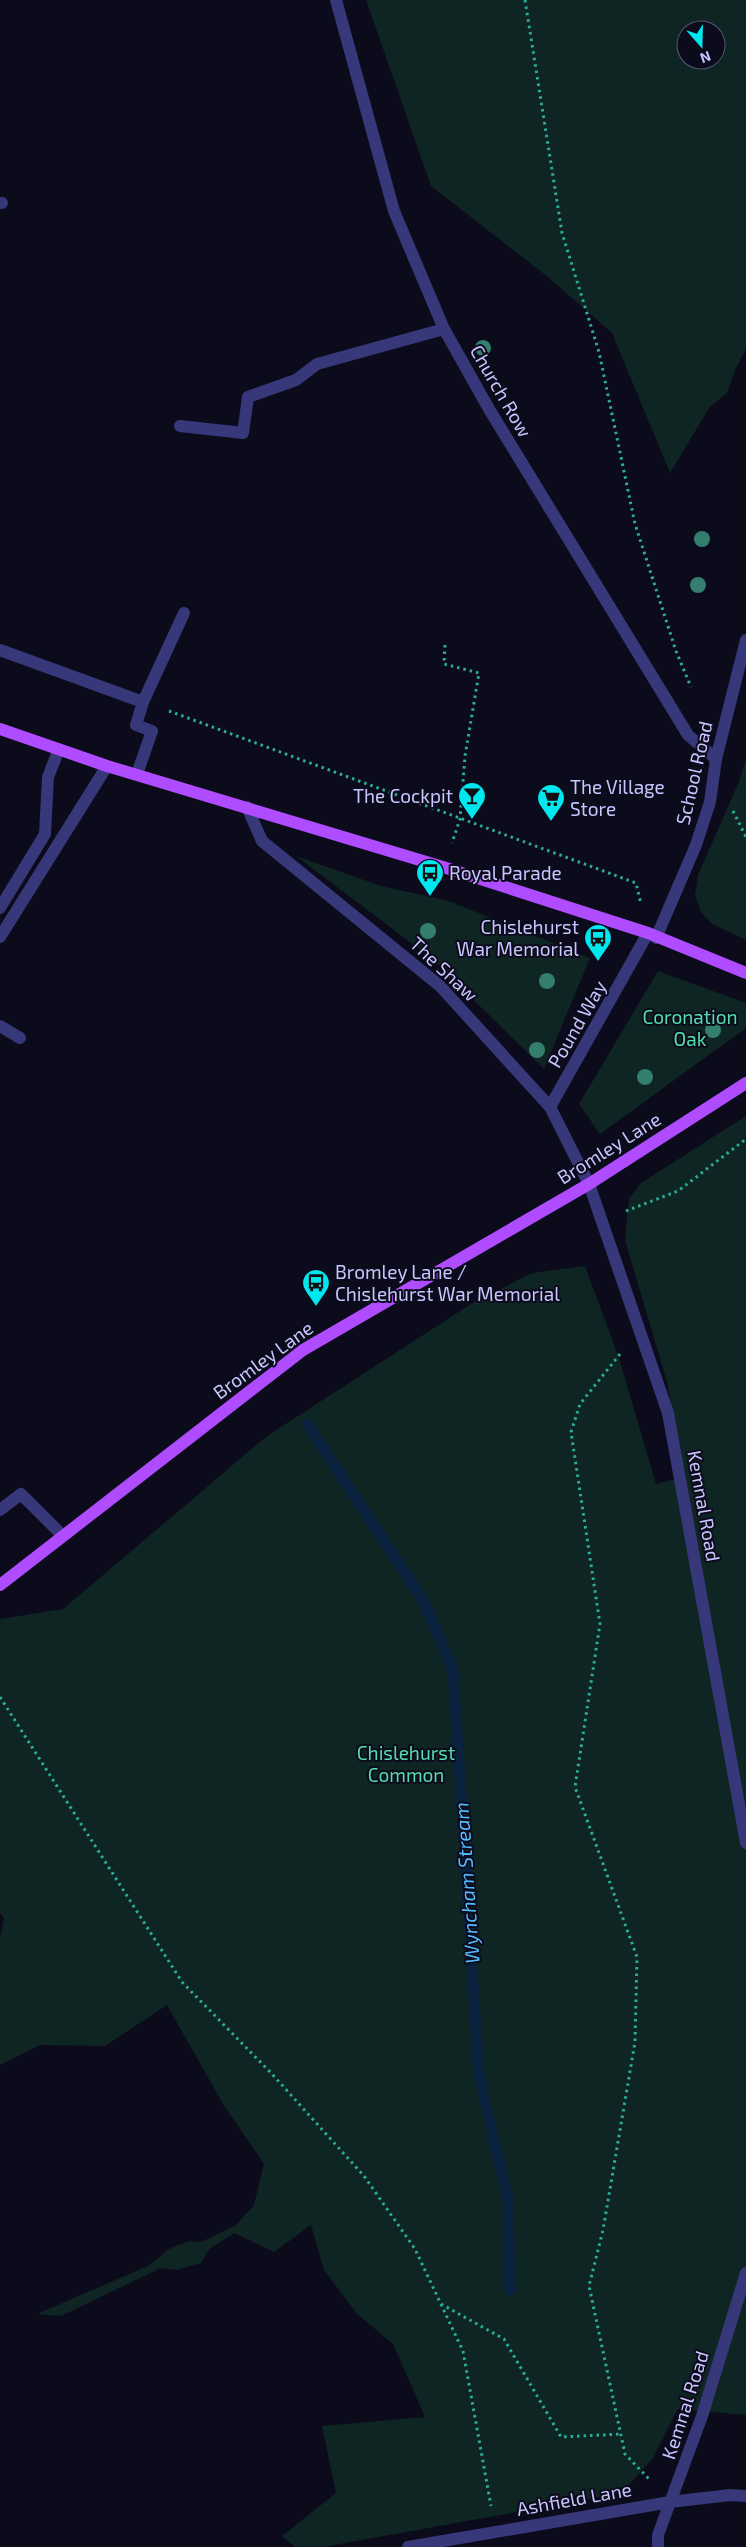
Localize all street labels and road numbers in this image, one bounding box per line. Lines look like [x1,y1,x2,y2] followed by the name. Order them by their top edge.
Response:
[466,341,537,441] street label: Church Row
[670,719,717,827] street label: School Road
[406,931,483,1006] street label: The Shaw
[542,976,611,1071] street label: Pound Way
[553,1107,665,1189] street label: Bromley Lane
[208,1316,317,1403] street label: Bromley Lane
[683,1449,726,1563] street label: Kemnal Road
[656,2348,713,2462] street label: Kemnal Road
[515,2477,633,2520] street label: Ashfield Lane

